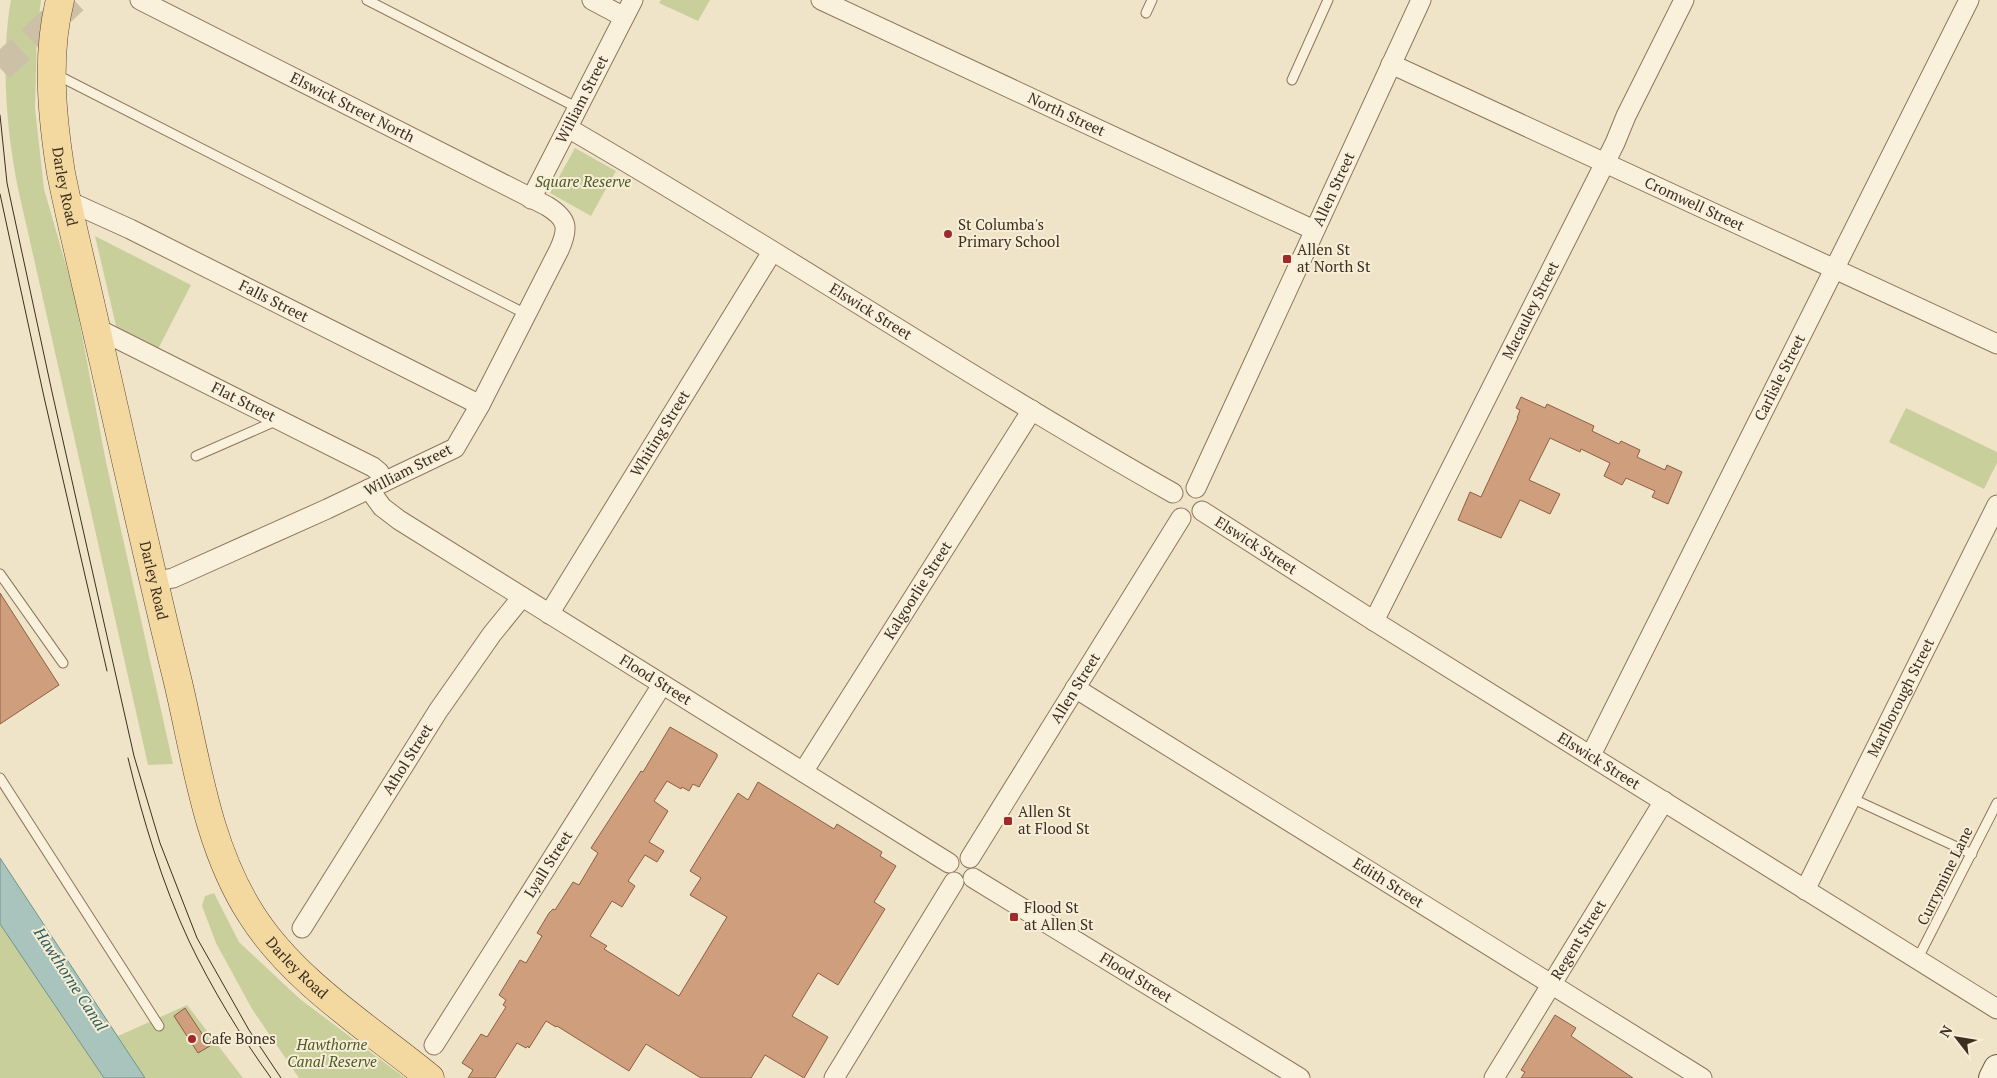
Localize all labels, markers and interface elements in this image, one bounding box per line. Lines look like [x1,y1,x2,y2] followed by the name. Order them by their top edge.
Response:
[550,51,612,146] street label: William Street
[287,67,418,146] street label: Elswick Street North
[1025,87,1109,140] street label: North Street
[48,145,83,228] street label: Darley Road
[1307,148,1359,229] street label: Allen Street
[535,171,631,191] park label: Square Reserve
[1642,172,1748,235] street label: Cromwell Street
[958,214,1060,251] place label: St Columba's Primary School
[942,228,954,240] marker: St Columba's Primary School
[1297,239,1371,276] place label: Allen St at North St
[1281,253,1293,265] marker: Allen St at North St
[1497,257,1563,362] street label: Macauley Street
[236,275,312,326] street label: Falls Street
[826,278,917,344] street label: Elswick Street
[1749,330,1809,424] street label: Carlisle Street
[208,377,280,426] street label: Flat Street
[625,386,694,480] street label: Whiting Street
[360,438,455,500] street label: William Street
[1212,511,1302,579] street label: Elswick Street
[879,537,956,643] street label: Kalgoorlie Street
[136,539,173,622] street label: Darley Road
[1862,634,1938,760] street label: Marlborough Street
[1045,648,1104,727] street label: Allen Street
[616,649,696,709] street label: Flood Street
[377,719,437,798] street label: Athol Street
[1554,727,1645,794] street label: Elswick Street
[1018,801,1090,838] place label: Allen St at Flood St
[1002,815,1014,827] marker: Allen St at Flood St
[1912,823,1977,928] street label: Currymine Lane
[519,826,577,901] street label: Lyall Street
[1350,853,1428,912] street label: Edith Street
[1546,895,1610,983] street label: Regent Street
[1024,897,1094,934] place label: Flood St at Allen St
[1008,911,1020,923] marker: Flood St at Allen St
[29,922,113,1036] water label: Hawthorne Canal
[262,932,333,1003] street label: Darley Road
[1097,947,1177,1007] street label: Flood Street
[1932,1013,1982,1063] north arrow
[1935,1021,1957,1040] text: N
[202,1028,276,1048] place label: Cafe Bones
[186,1033,198,1045] marker: Cafe Bones
[287,1034,377,1071] park label: Hawthorne Canal Reserve

